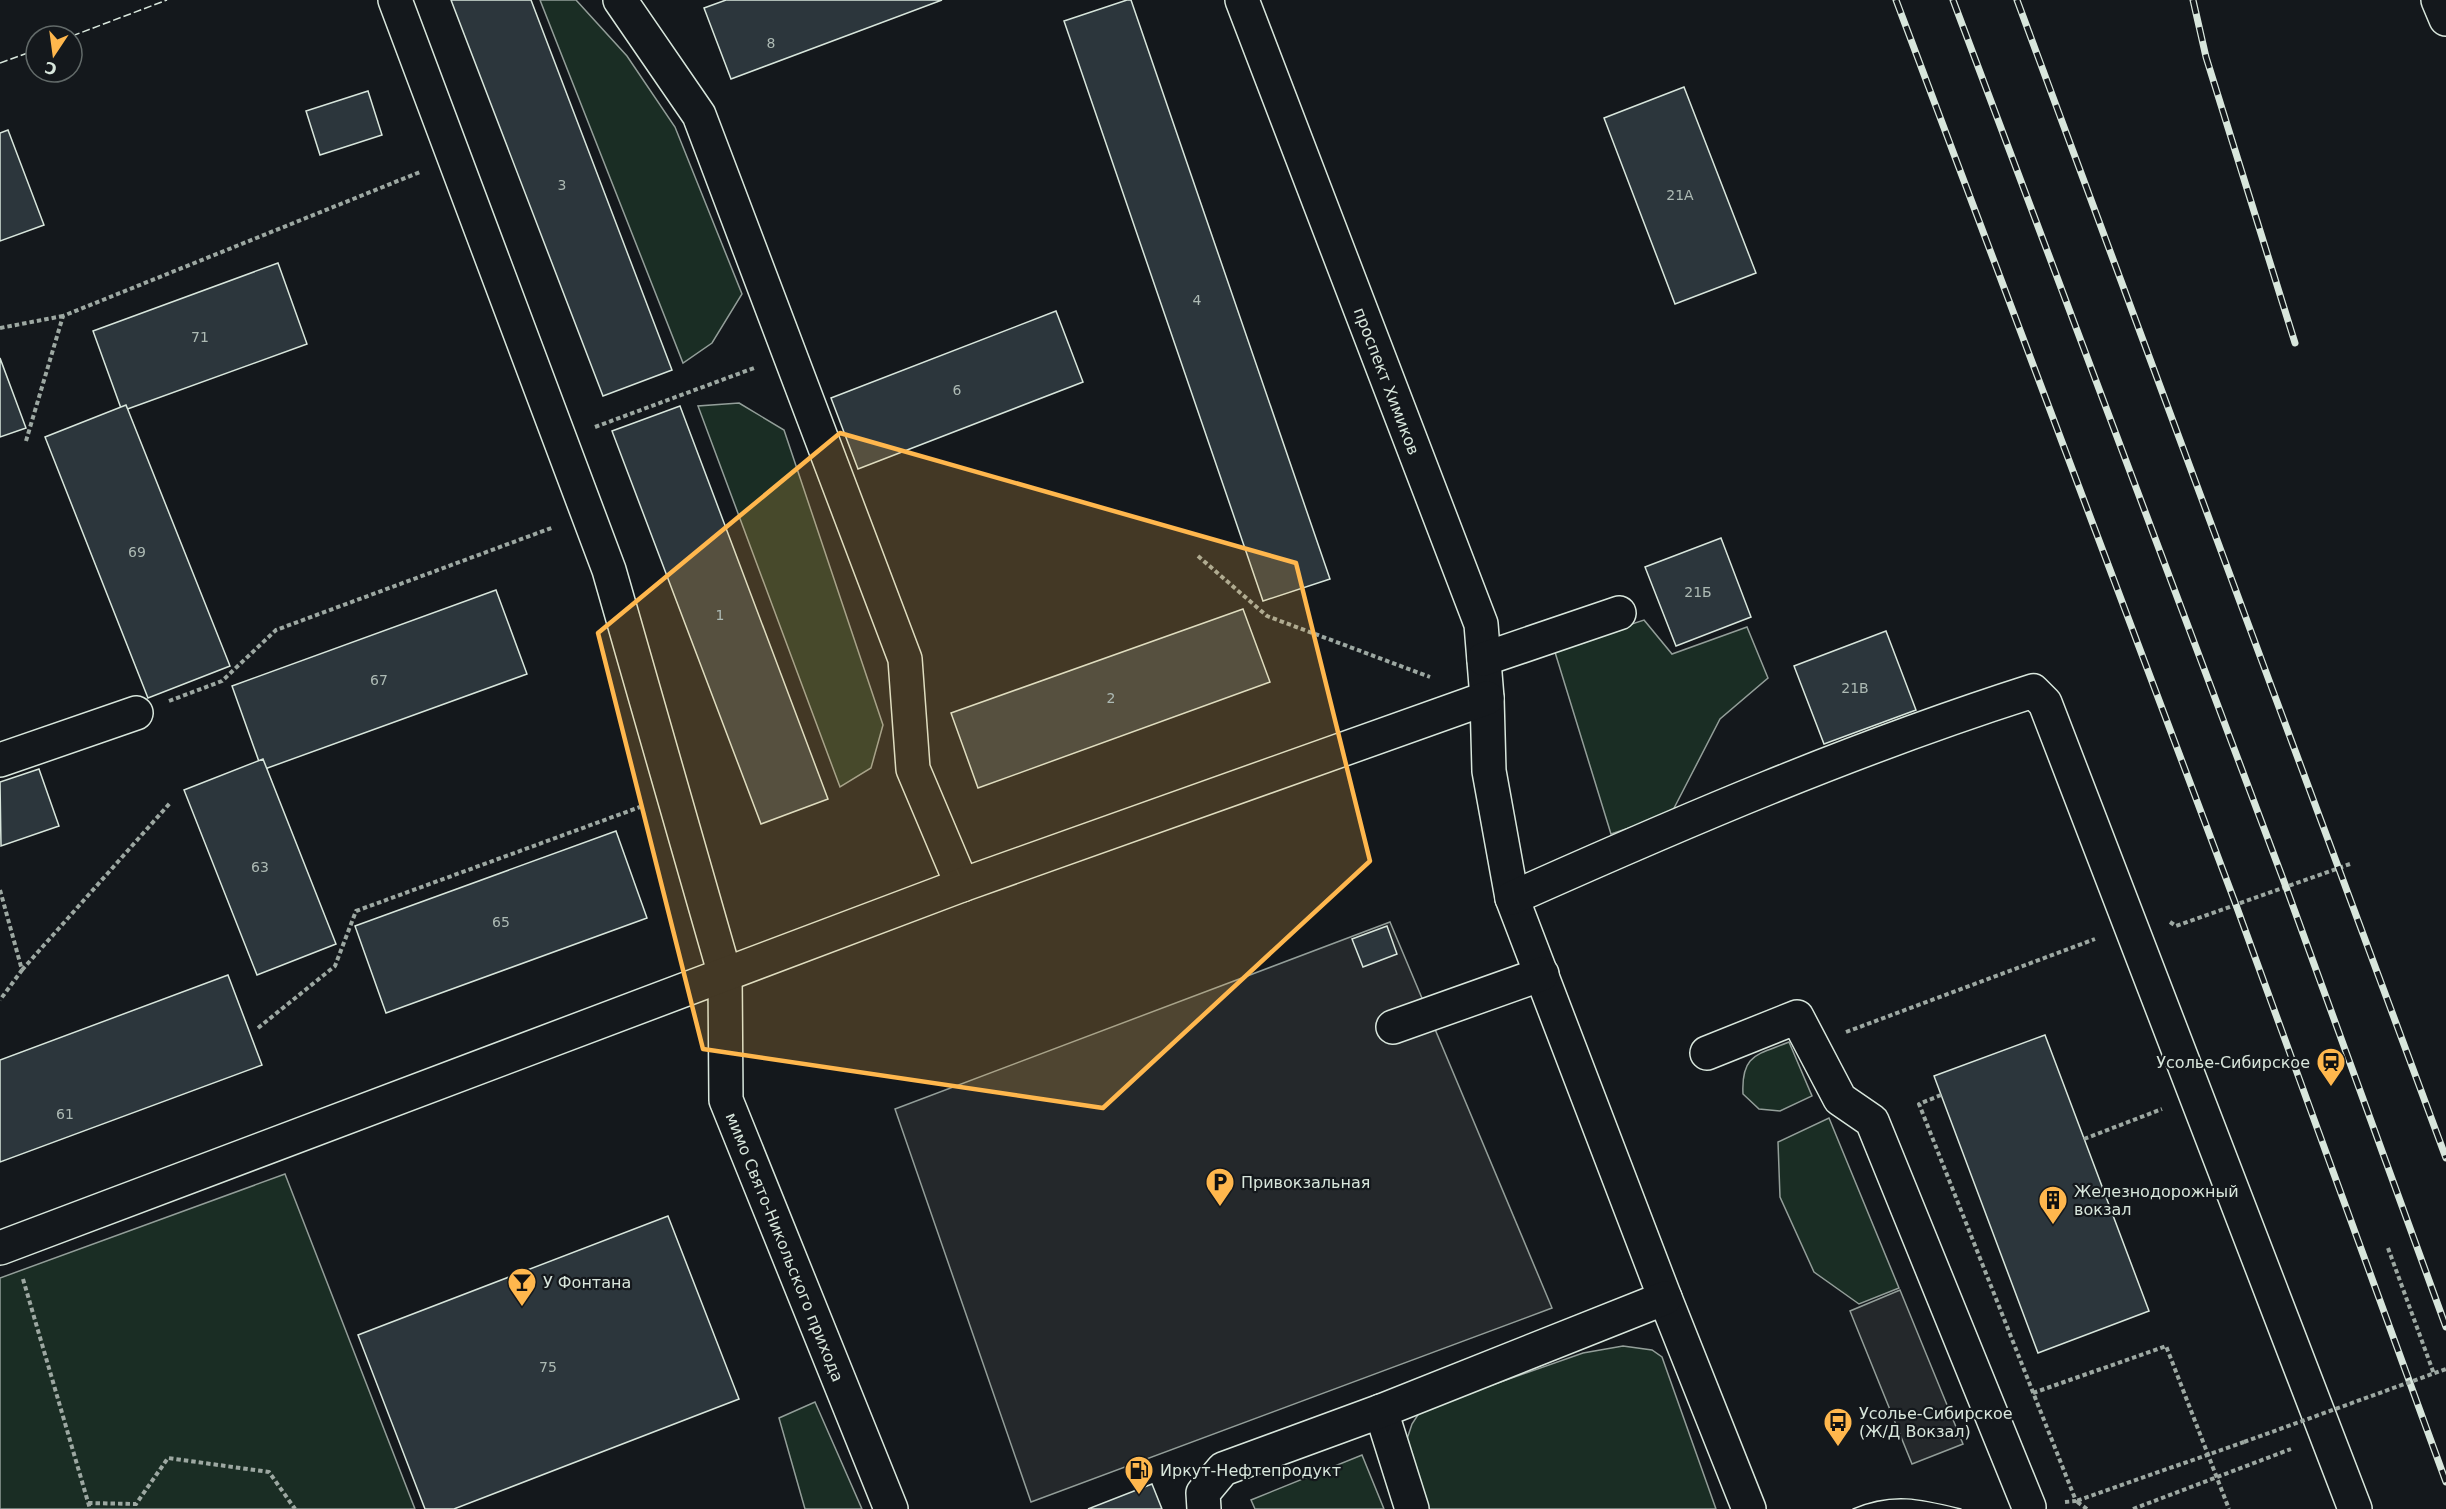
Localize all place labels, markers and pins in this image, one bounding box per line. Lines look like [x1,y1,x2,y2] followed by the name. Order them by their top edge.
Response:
[2315,1046,2347,1088] station icon: Усолье-Сибирское
[2156,1053,2310,1072] place label: Усолье-Сибирское
[1204,1166,1236,1208] parking icon: Привокзальная
[1241,1173,1370,1192] place label: Привокзальная
[2074,1182,2239,1219] place label: Железнодорожный вокзал
[2037,1184,2069,1226] building icon: Железнодорожный вокзал
[506,1266,538,1308] bar icon: У Фонтана
[543,1273,631,1292] place label: У Фонтана
[1859,1404,2013,1441] place label: Усолье-Сибирское (Ж/Д Вокзал)
[1822,1406,1854,1448] bus stop icon: Усолье-Сибирское (Ж/Д Вокзал)
[1123,1454,1155,1496] fuel station icon: Иркут-Нефтепродукт
[1160,1461,1341,1480] place label: Иркут-Нефтепродукт

